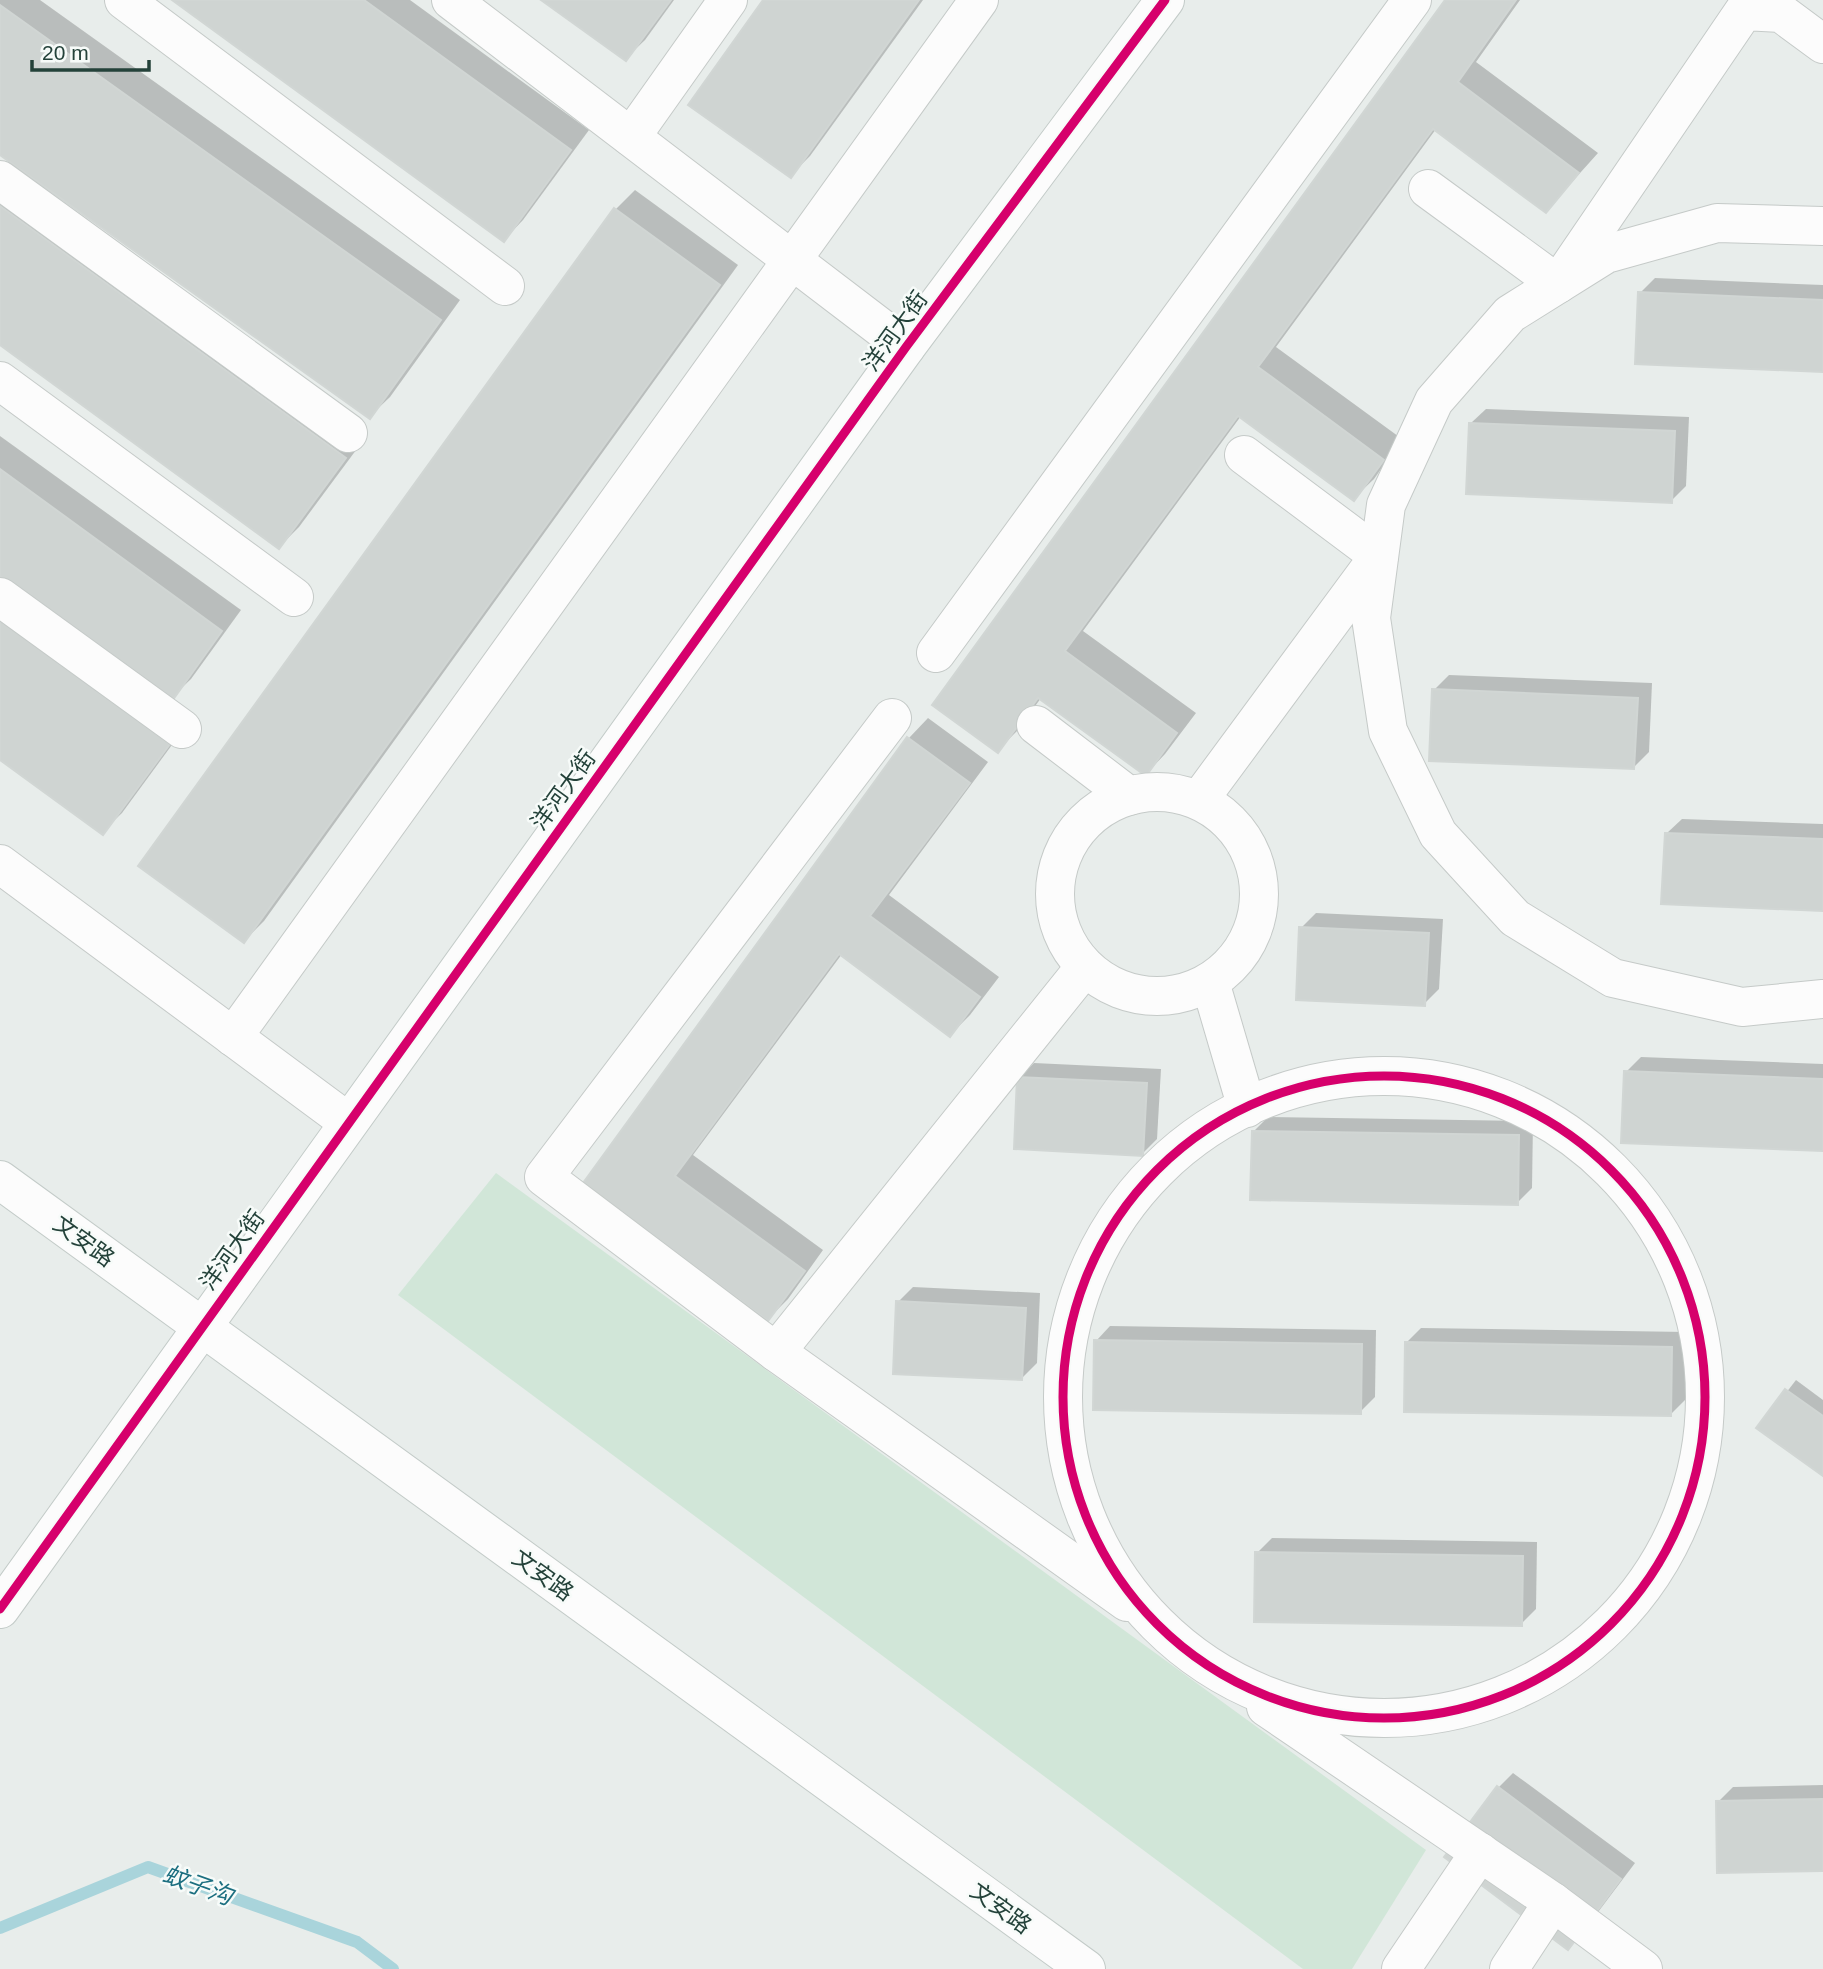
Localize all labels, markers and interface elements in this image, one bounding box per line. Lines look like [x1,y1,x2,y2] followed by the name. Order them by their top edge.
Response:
[32,28,149,72] scale bar
[42,41,89,64] text: 20 m
[857,286,933,376] street label: 洋河大街
[525,745,601,835] street label: 洋河大街
[194,1205,270,1295] street label: 洋河大街
[48,1210,120,1272] street label: 文安路
[507,1544,579,1606] street label: 文安路
[160,1860,239,1911] water label: 蚊子沟
[965,1877,1037,1939] street label: 文安路

